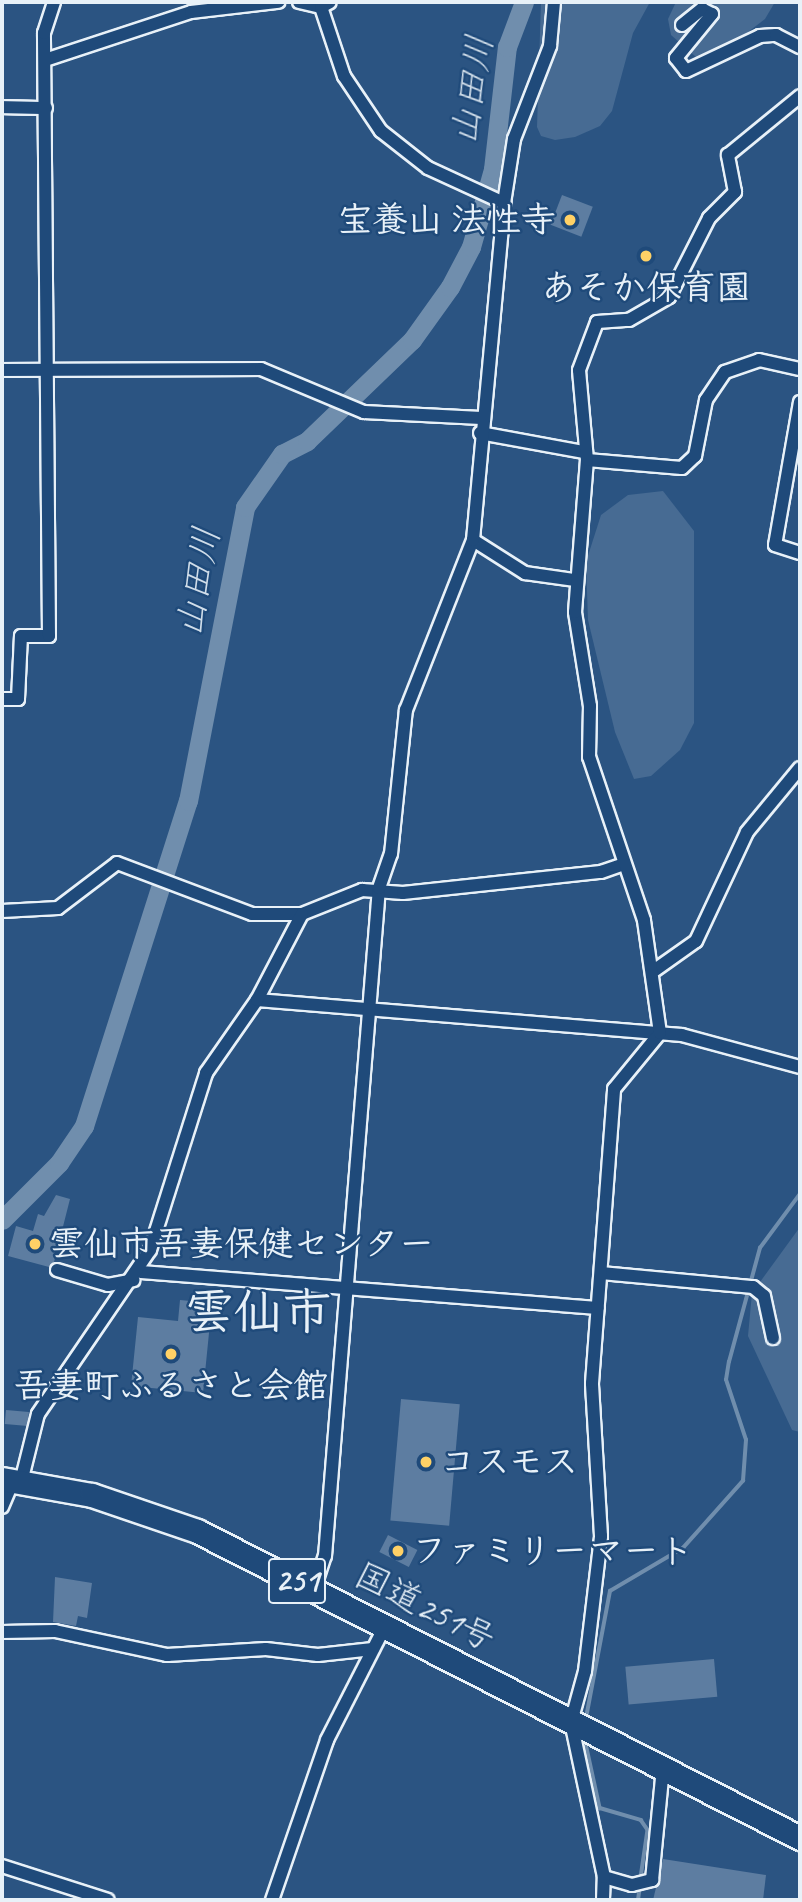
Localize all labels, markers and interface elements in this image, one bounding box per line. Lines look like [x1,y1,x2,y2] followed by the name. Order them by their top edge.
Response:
[441,32,503,148] water label: 山田川
[338,199,556,241] place label: 宝養山 法性寺
[562,212,578,228] marker: 宝養山 法性寺
[638,248,654,264] marker: あそか保育園
[541,267,751,309] place label: あそか保育園
[166,523,230,641] water label: 山田川
[49,1223,434,1265] place label: 雲仙市吾妻保健センター
[27,1236,43,1252] marker: 雲仙市吾妻保健センター
[185,1283,331,1341] district label: 雲仙市
[163,1346,179,1362] marker: 吾妻町ふるさと会館
[14,1365,328,1407] place label: 吾妻町ふるさと会館
[440,1441,580,1483] place label: コスモス
[418,1454,434,1470] marker: コスモス
[412,1530,692,1572] place label: ファミリーマート
[390,1543,406,1559] marker: ファミリーマート
[267,1552,327,1610] road number: 251
[348,1554,502,1660] street label: 国道251号

